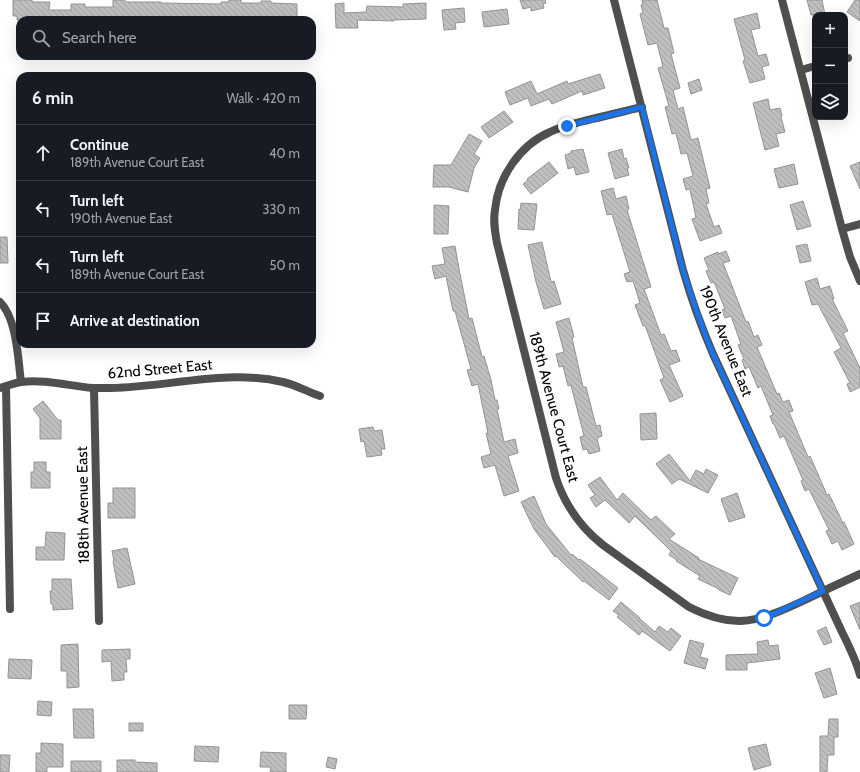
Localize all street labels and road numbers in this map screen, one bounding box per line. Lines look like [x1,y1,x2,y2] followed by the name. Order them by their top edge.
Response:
[696,283,756,399] street label: 190th Avenue East
[525,330,583,484] street label: 189th Avenue Court East
[107,355,213,383] street label: 62nd Street East
[73,446,93,564] street label: 188th Avenue East

